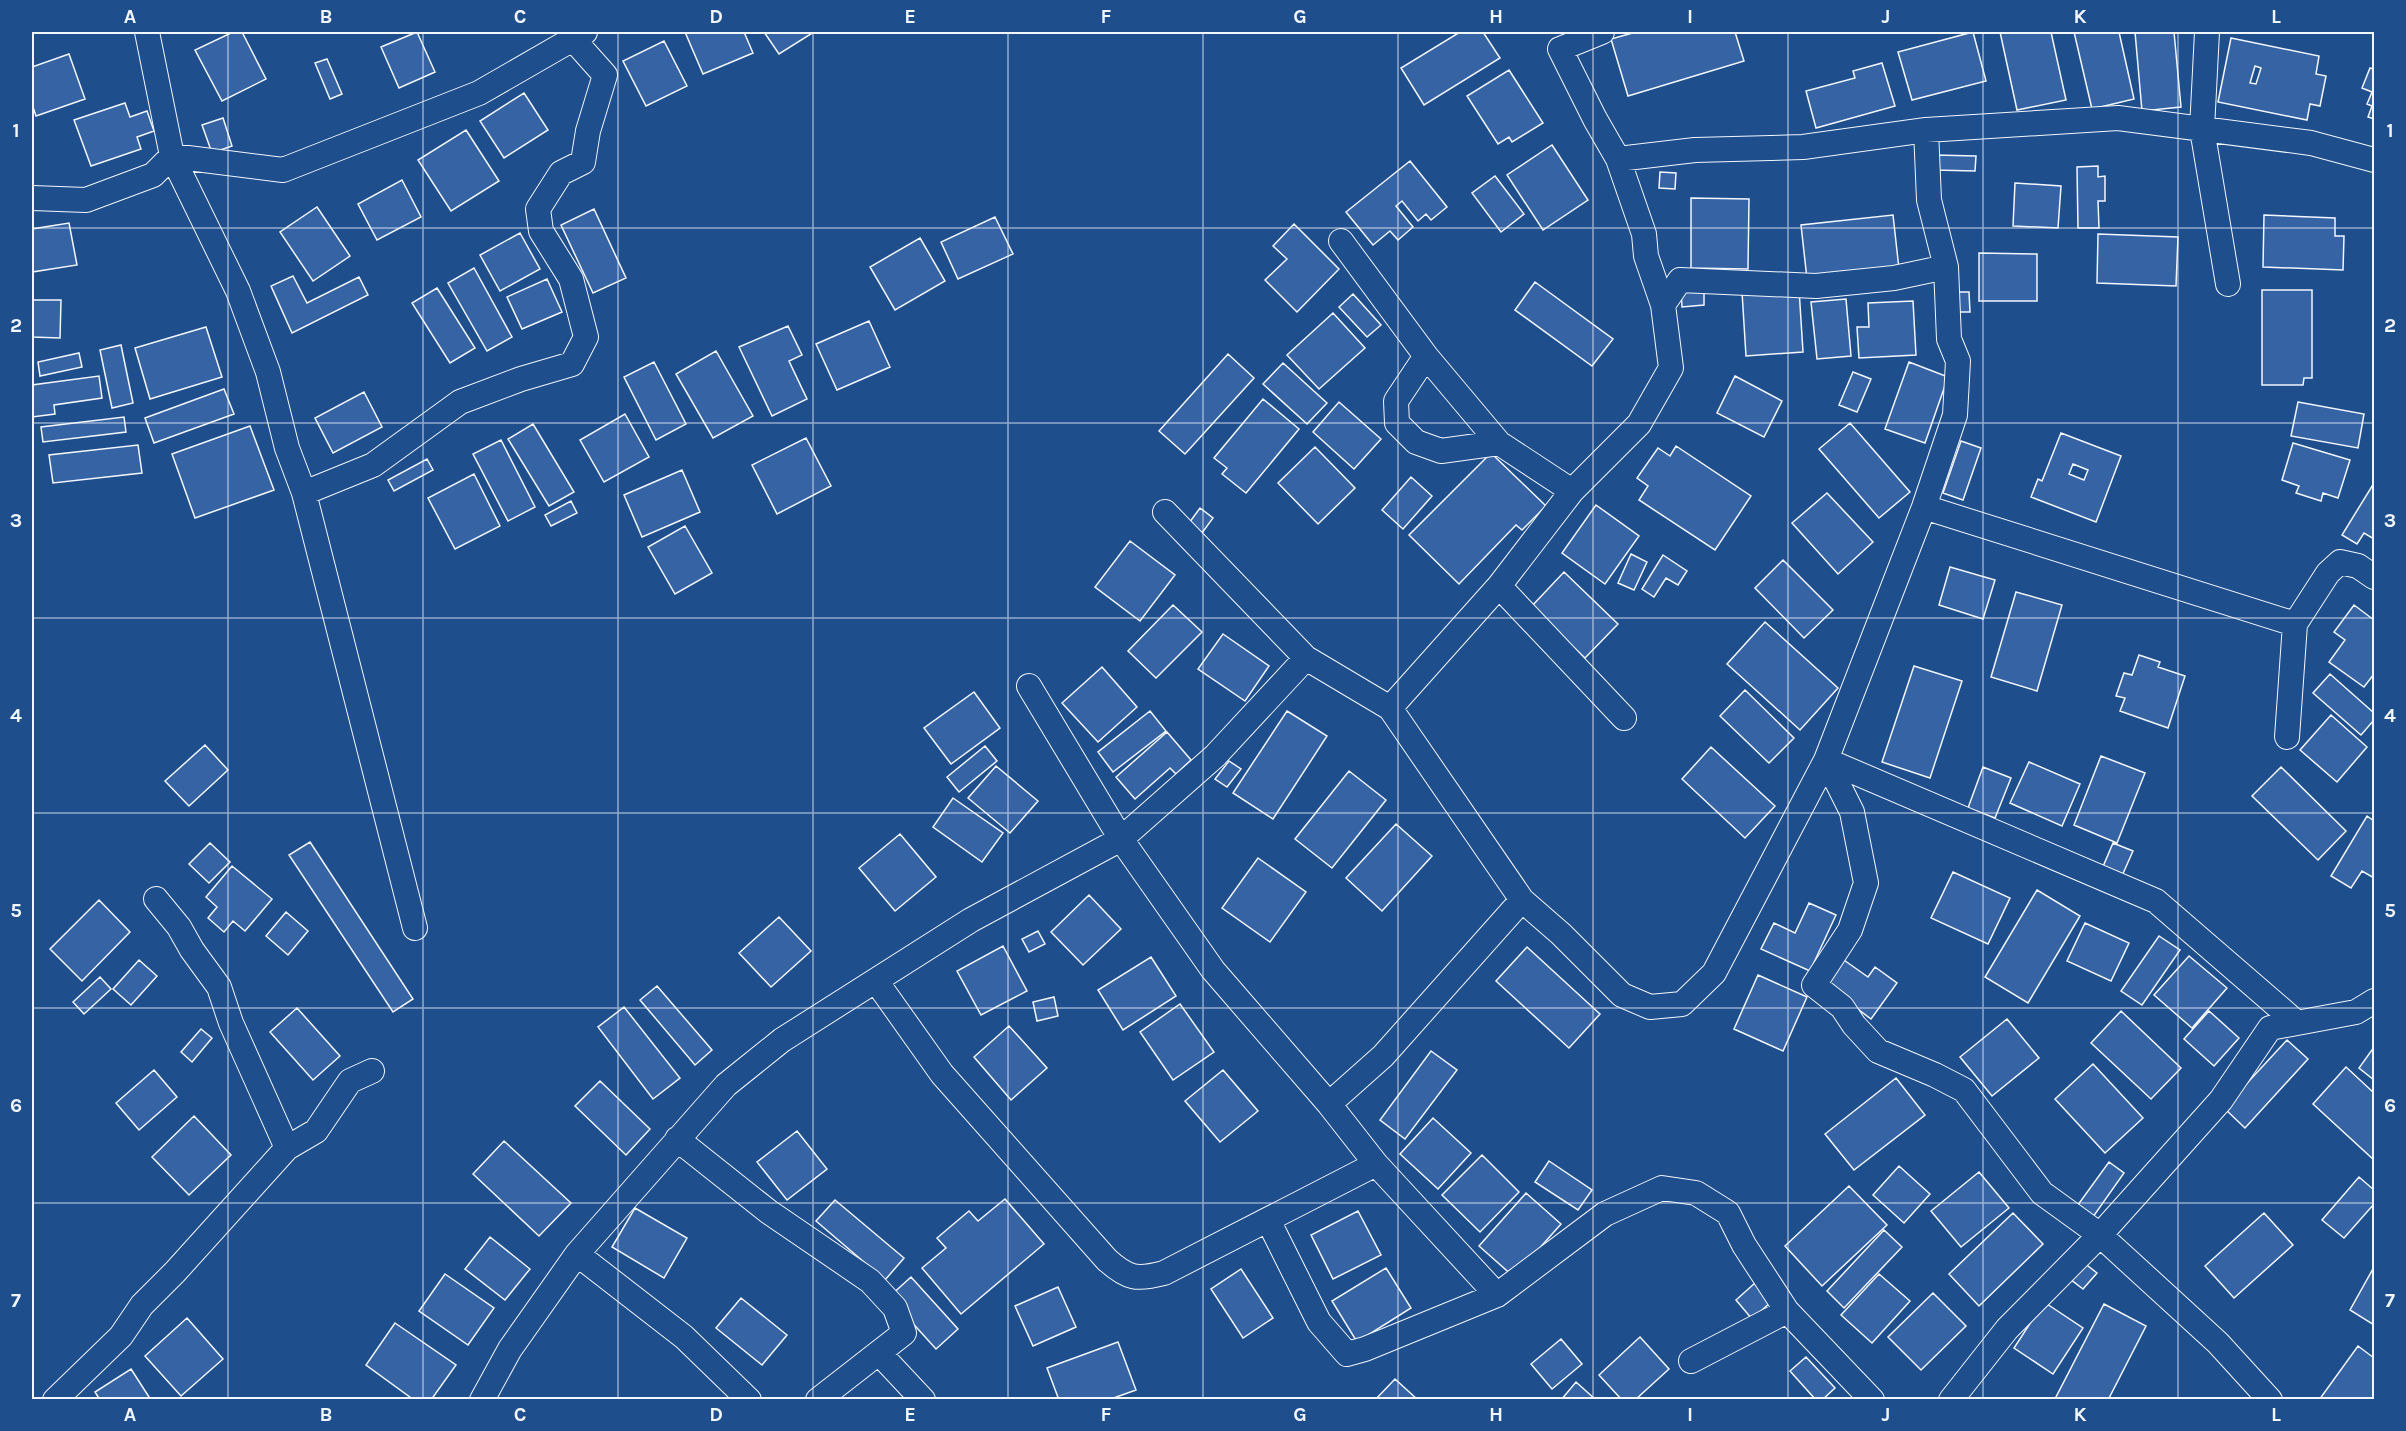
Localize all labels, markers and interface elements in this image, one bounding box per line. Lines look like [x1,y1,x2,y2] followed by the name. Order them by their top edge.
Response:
[124,5,137,28] text: A
[320,5,332,28] text: B
[514,5,526,28] text: C
[709,5,723,28] text: D
[904,5,916,28] text: E
[1101,5,1112,28] text: F
[1293,5,1307,28] text: G
[1489,5,1503,28] text: H
[1687,5,1693,28] text: I
[1882,5,1890,28] text: J
[2073,5,2087,28] text: K
[2271,5,2281,28] text: L
[12,119,20,142] text: 1
[2386,119,2394,142] text: 1
[10,314,22,337] text: 2
[2384,314,2396,337] text: 2
[10,509,22,532] text: 3
[2384,509,2396,532] text: 3
[10,704,22,727] text: 4
[2384,704,2396,727] text: 4
[10,899,22,922] text: 5
[2384,899,2396,922] text: 5
[10,1094,22,1117] text: 6
[2384,1094,2396,1117] text: 6
[11,1289,21,1312] text: 7
[2385,1289,2395,1312] text: 7
[124,1403,137,1426] text: A
[320,1403,332,1426] text: B
[514,1403,526,1426] text: C
[709,1403,723,1426] text: D
[904,1403,916,1426] text: E
[1101,1403,1112,1426] text: F
[1293,1403,1307,1426] text: G
[1489,1403,1503,1426] text: H
[1687,1403,1693,1426] text: I
[1882,1403,1890,1426] text: J
[2073,1403,2087,1426] text: K
[2271,1403,2281,1426] text: L

